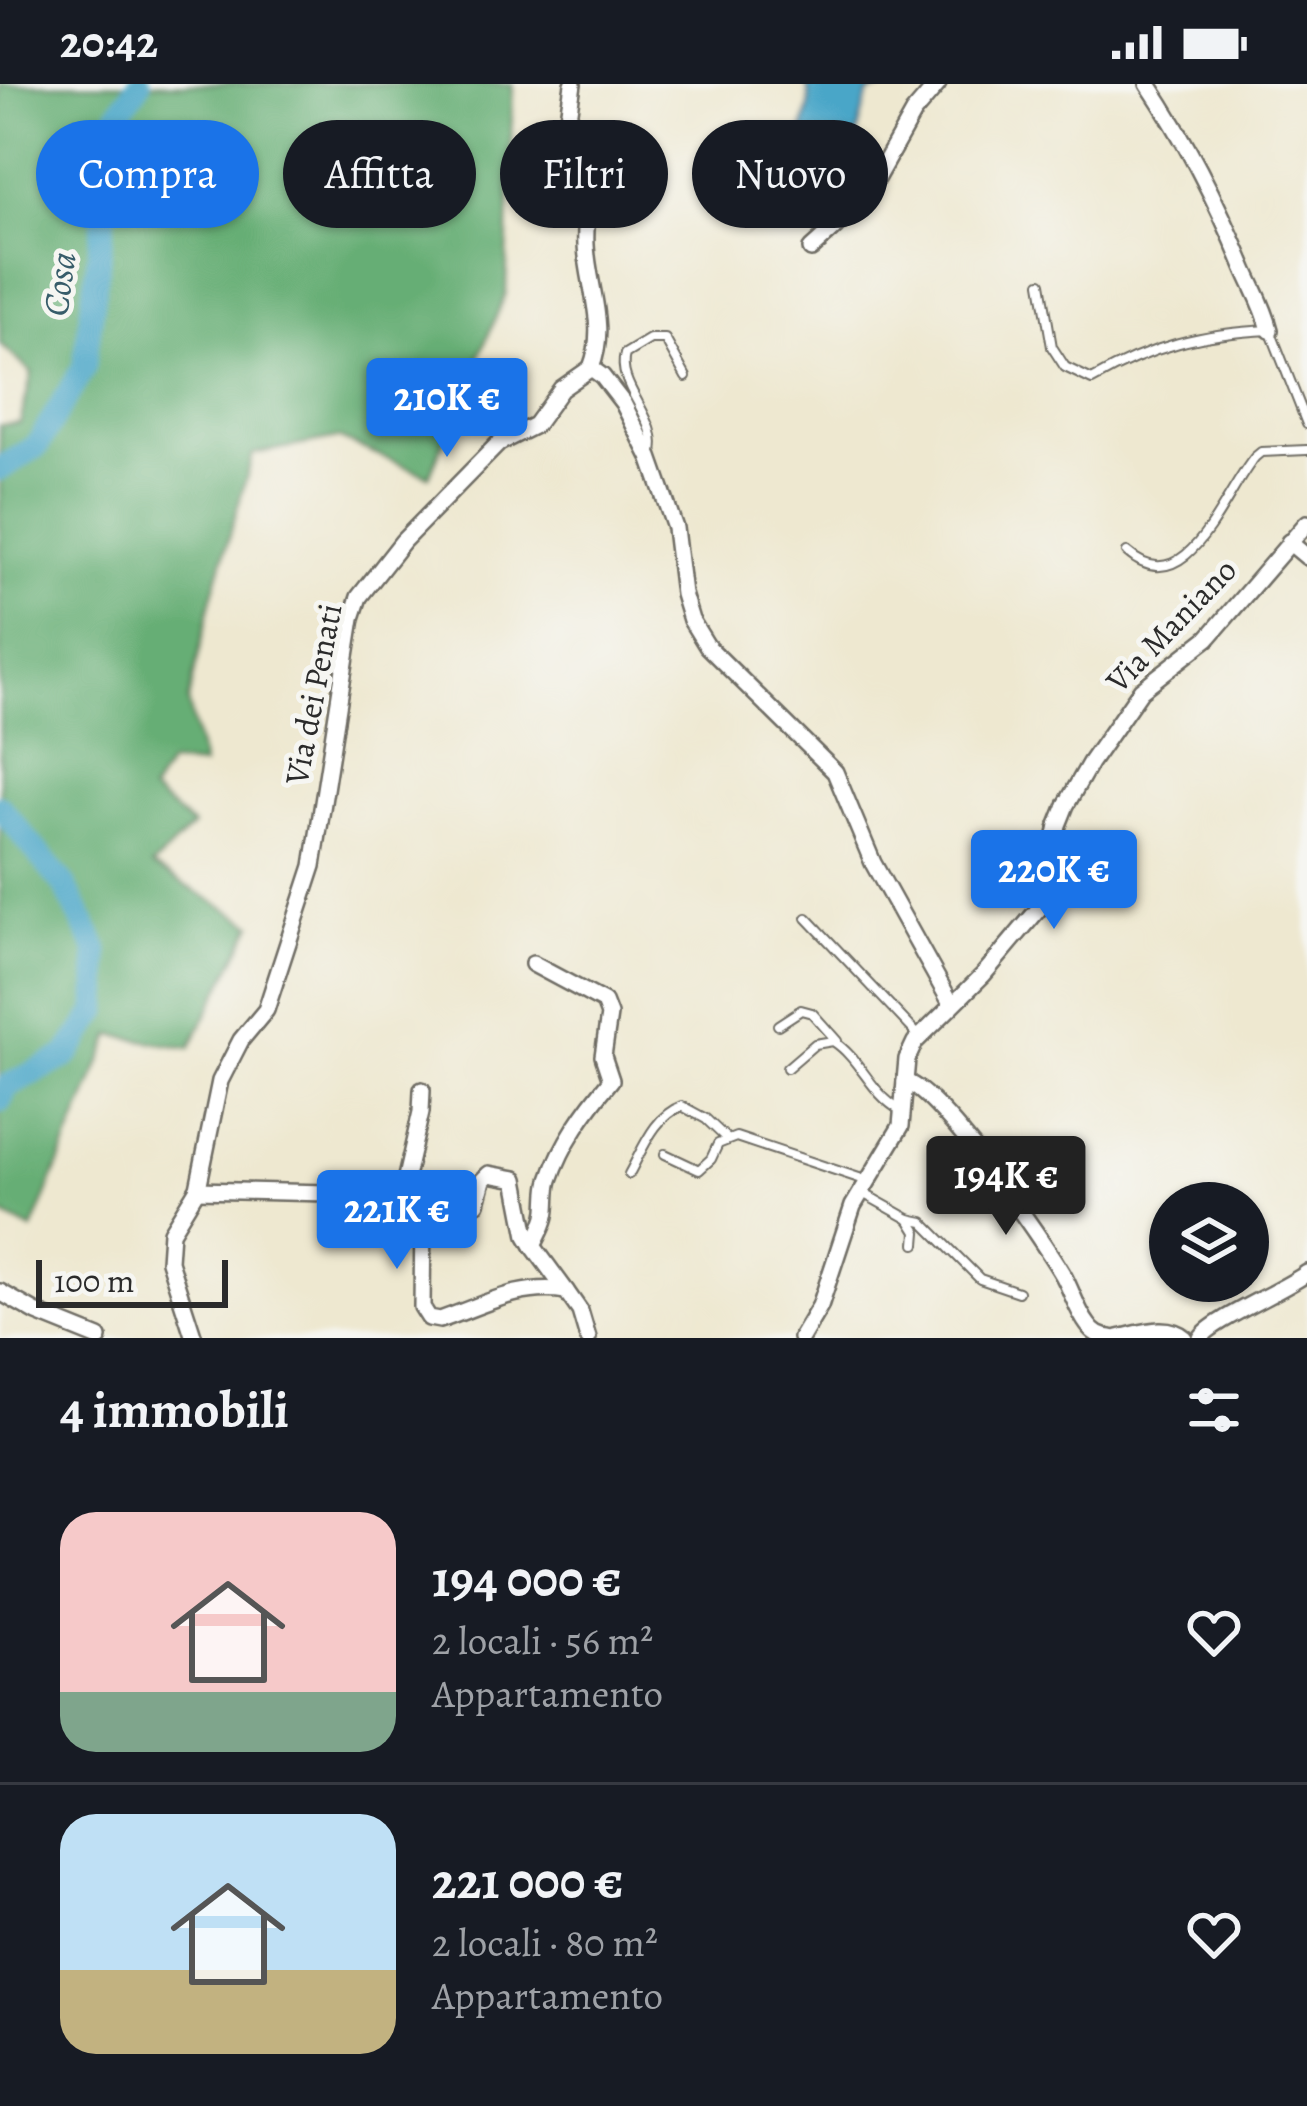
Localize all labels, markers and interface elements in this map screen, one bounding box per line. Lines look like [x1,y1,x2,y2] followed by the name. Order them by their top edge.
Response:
[60,11,158,73] text: 20:42
[36,120,259,228] chip: Compra
[283,120,476,228] chip: Affitta
[500,120,668,228] chip: Filtri
[692,120,888,228] chip: Nuovo
[30,249,88,319] water label: Cosa
[349,358,545,460] pin: 210K €
[393,370,501,423] text: 210K €
[1095,548,1246,703] street label: Via Maniano
[273,600,353,789] street label: Via dei Penati
[956,830,1152,932] pin: 220K €
[998,842,1110,895] text: 220K €
[908,1136,1104,1238] pin: 194K €
[953,1148,1059,1201] text: 194K €
[299,1170,495,1272] pin: 221K €
[344,1182,450,1235] text: 221K €
[1149,1182,1269,1302] map controls
[1149,1182,1269,1302] button: layers
[36,1254,228,1307] scale bar
[54,1258,134,1303] text: 100 m
[60,1375,289,1445] text: 4 immobili
[1181,1377,1247,1443] icon: filters
[432,1544,622,1614] text: 194 000 €
[156,1560,300,1704] icon: home
[1181,1599,1247,1665] icon: heart
[432,1614,653,1667] text: 2 locali · 56 m²
[432,1667,663,1720] text: Appartamento
[432,1846,624,1916] text: 221 000 €
[156,1862,300,2006] icon: home
[1181,1901,1247,1967] icon: heart
[432,1916,658,1969] text: 2 locali · 80 m²
[432,1969,663,2022] text: Appartamento

